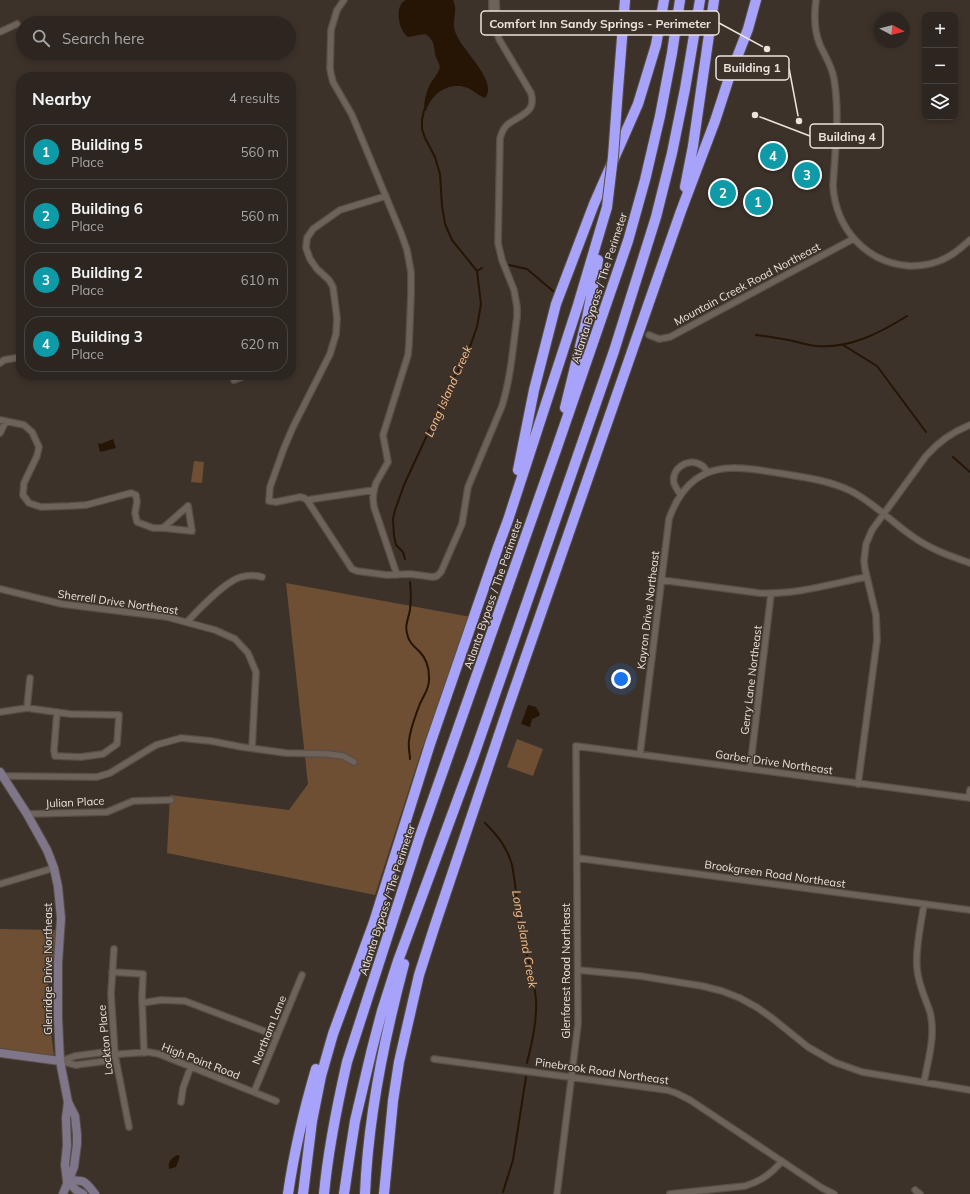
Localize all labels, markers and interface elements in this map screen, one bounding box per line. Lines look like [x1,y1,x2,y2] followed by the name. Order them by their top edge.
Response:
[481,11,719,35] callout: Comfort Inn Sandy Springs - Perimeter
[874,12,910,48] north arrow
[922,12,958,120] map controls
[922,12,958,48] button: +
[16,16,296,60] search box
[489,16,711,31] text: Comfort Inn Sandy Springs - Perimeter
[30,27,52,49] icon: search
[62,29,144,48] text: Search here
[922,48,958,84] button: −
[716,56,789,80] callout: Building 1
[723,60,781,75] text: Building 1
[922,84,958,120] button: layers
[32,88,91,109] text: Nearby
[229,90,280,106] text: 4 results
[810,124,883,148] callout: Building 4
[818,129,876,144] text: Building 4
[71,135,143,154] text: Building 5
[760,141,786,171] pin: 4
[42,144,50,160] text: 1
[241,144,279,160] text: 560 m
[71,154,104,170] text: Place
[794,160,820,190] pin: 3
[710,178,736,208] pin: 2
[745,187,771,217] pin: 1
[71,199,143,218] text: Building 6
[42,208,50,224] text: 2
[241,208,279,224] text: 560 m
[568,211,630,365] street label: Atlanta Bypass / The Perimeter
[71,218,104,234] text: Place
[671,239,823,329] street label: Mountain Creek Road Northeast
[71,263,143,282] text: Building 2
[42,272,50,288] text: 3
[241,272,279,288] text: 610 m
[71,282,104,298] text: Place
[71,327,143,346] text: Building 3
[42,336,50,352] text: 4
[241,336,279,352] text: 620 m
[421,342,475,439] water label: Long Island Creek
[71,346,104,362] text: Place
[461,517,525,671] street label: Atlanta Bypass / The Perimeter
[634,550,662,670] street label: Kayron Drive Northeast
[57,587,179,617] street label: Sherrell Drive Northeast
[737,624,765,735] street label: Gerry Lane Northeast
[611,669,631,689] your location
[714,747,834,777] street label: Garber Drive Northeast
[45,793,105,811] street label: Julian Place
[356,823,418,977] street label: Atlanta Bypass / The Perimeter
[704,857,846,891] street label: Brookgreen Road Northeast
[509,889,541,990] water label: Long Island Creek
[41,903,55,1035] street label: Glenridge Drive Northeast
[559,903,573,1039] street label: Glenforest Road Northeast
[249,993,289,1067] street label: Northam Lane
[94,1004,116,1076] street label: Lockton Place
[160,1040,242,1082] street label: High Point Road
[534,1055,670,1087] street label: Pinebrook Road Northeast

